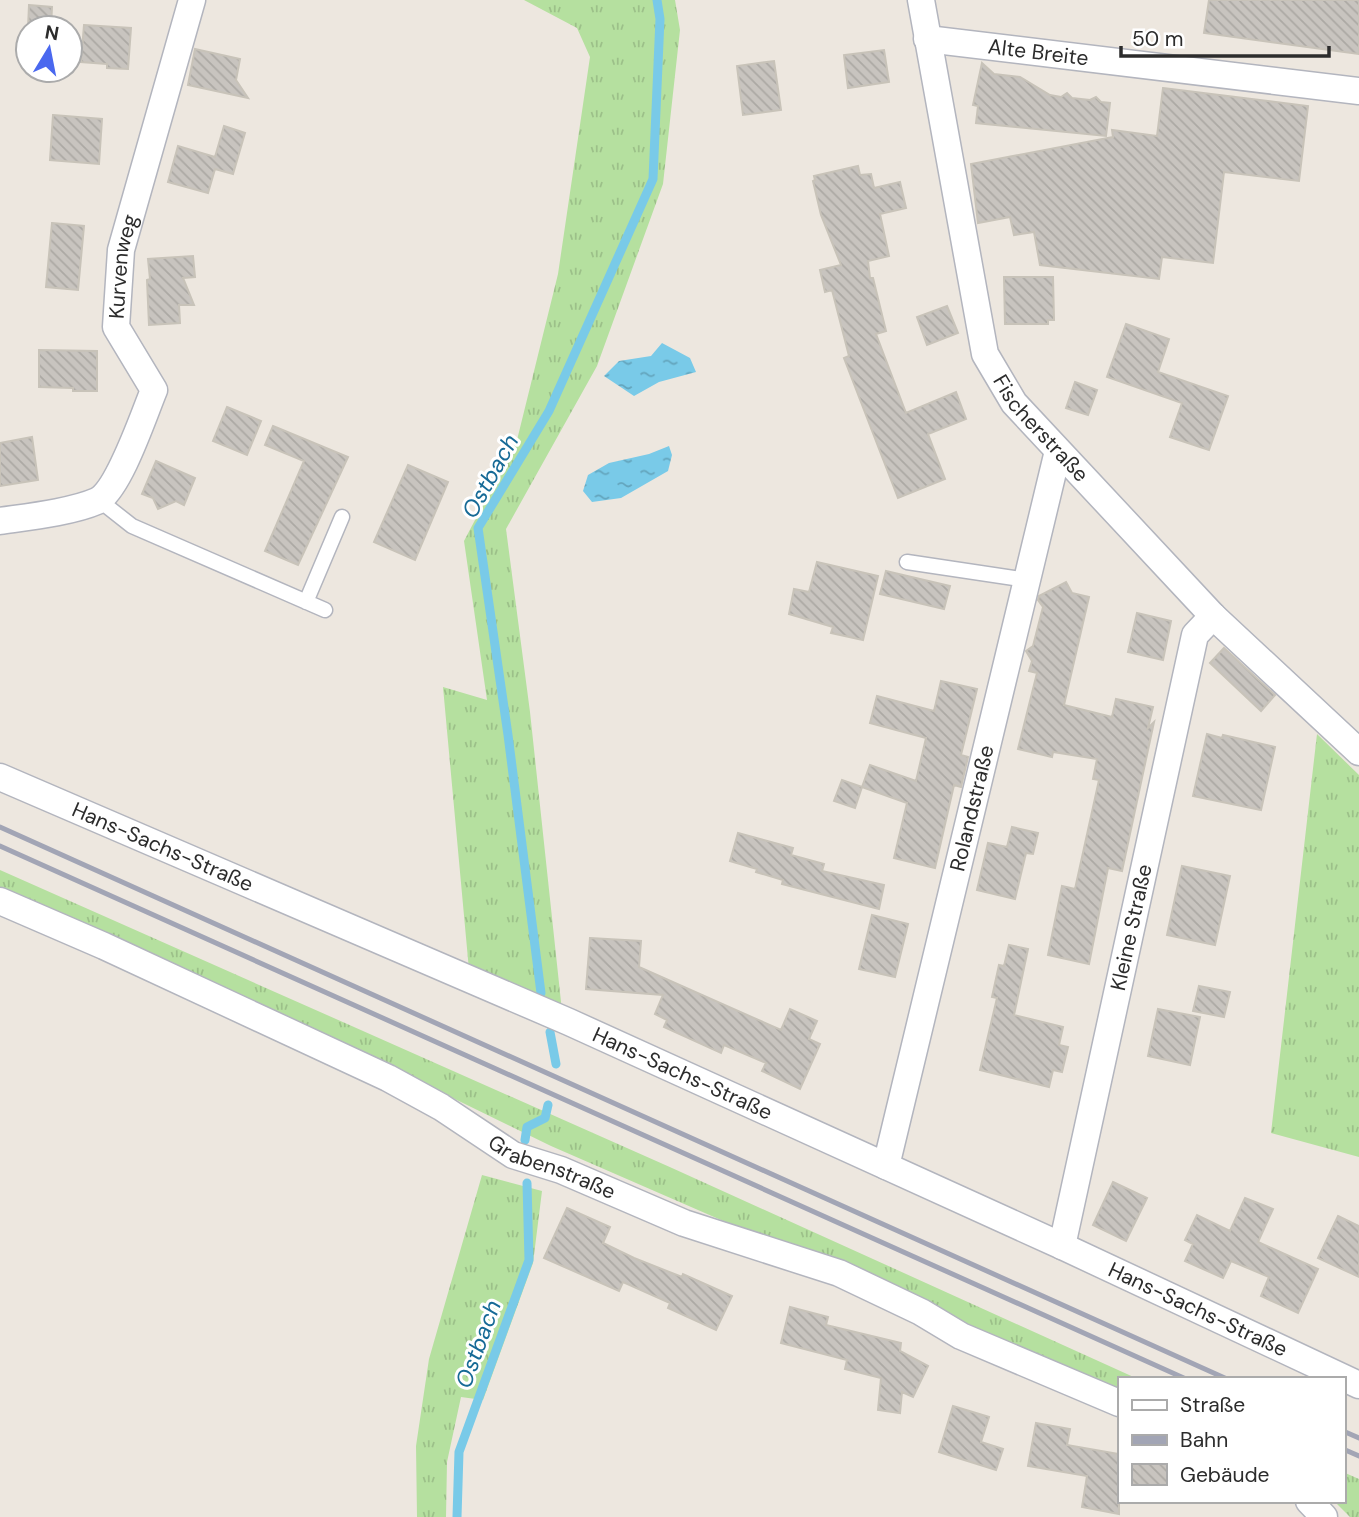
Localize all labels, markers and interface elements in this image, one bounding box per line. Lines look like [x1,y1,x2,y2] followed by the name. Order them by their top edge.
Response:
[14,14,84,84] north arrow
[1121,14,1329,58] scale bar
[43,19,61,46] text: N
[1132,25,1183,53] text: 50 m
[986,32,1090,72] street label: Alte Breite
[103,211,145,320] street label: Kurvenweg
[986,370,1095,488] street label: Fischerstraße
[455,429,525,523] water label: Ostbach
[943,742,1001,874] street label: Rolandstraße
[68,796,258,898] street label: Hans-Sachs-Straße
[1104,862,1159,993] street label: Kleine Straße
[588,1021,777,1127] street label: Hans-Sachs-Straße
[483,1128,620,1206] street label: Grabenstraße
[1104,1256,1292,1364] street label: Hans-Sachs-Straße
[448,1296,508,1392] water label: Ostbach
[1118,1377,1345,1503] legend
[1180,1391,1245,1419] text: Straße
[1180,1426,1228,1454] text: Bahn
[1180,1461,1270,1489] text: Gebäude

